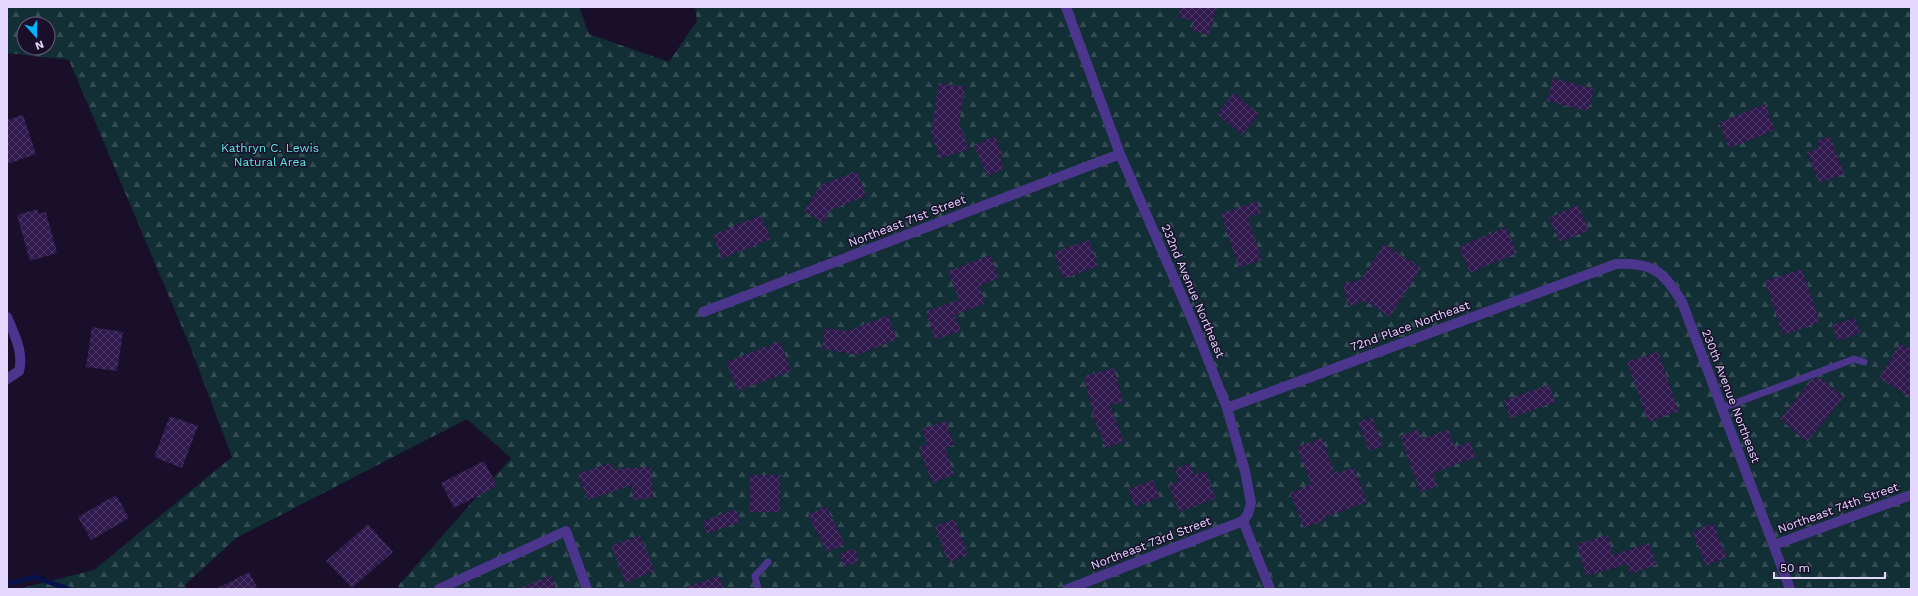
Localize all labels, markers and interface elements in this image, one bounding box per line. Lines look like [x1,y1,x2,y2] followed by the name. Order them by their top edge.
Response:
[16,16,56,56] north arrow
[33,37,46,52] text: N
[221,141,319,169] park label: Kathryn C. Lewis Natural Area
[846,192,968,250] street label: Northeast 71st Street
[1158,222,1228,360] street label: 232nd Avenue Northeast
[1348,298,1472,354] street label: 72nd Place Northeast
[1699,327,1763,465] street label: 230th Avenue Northeast
[1776,480,1900,536] street label: Northeast 74th Street
[1089,514,1213,572] street label: Northeast 73rd Street
[1774,554,1885,580] scale bar
[1780,561,1810,575] text: 50 m

